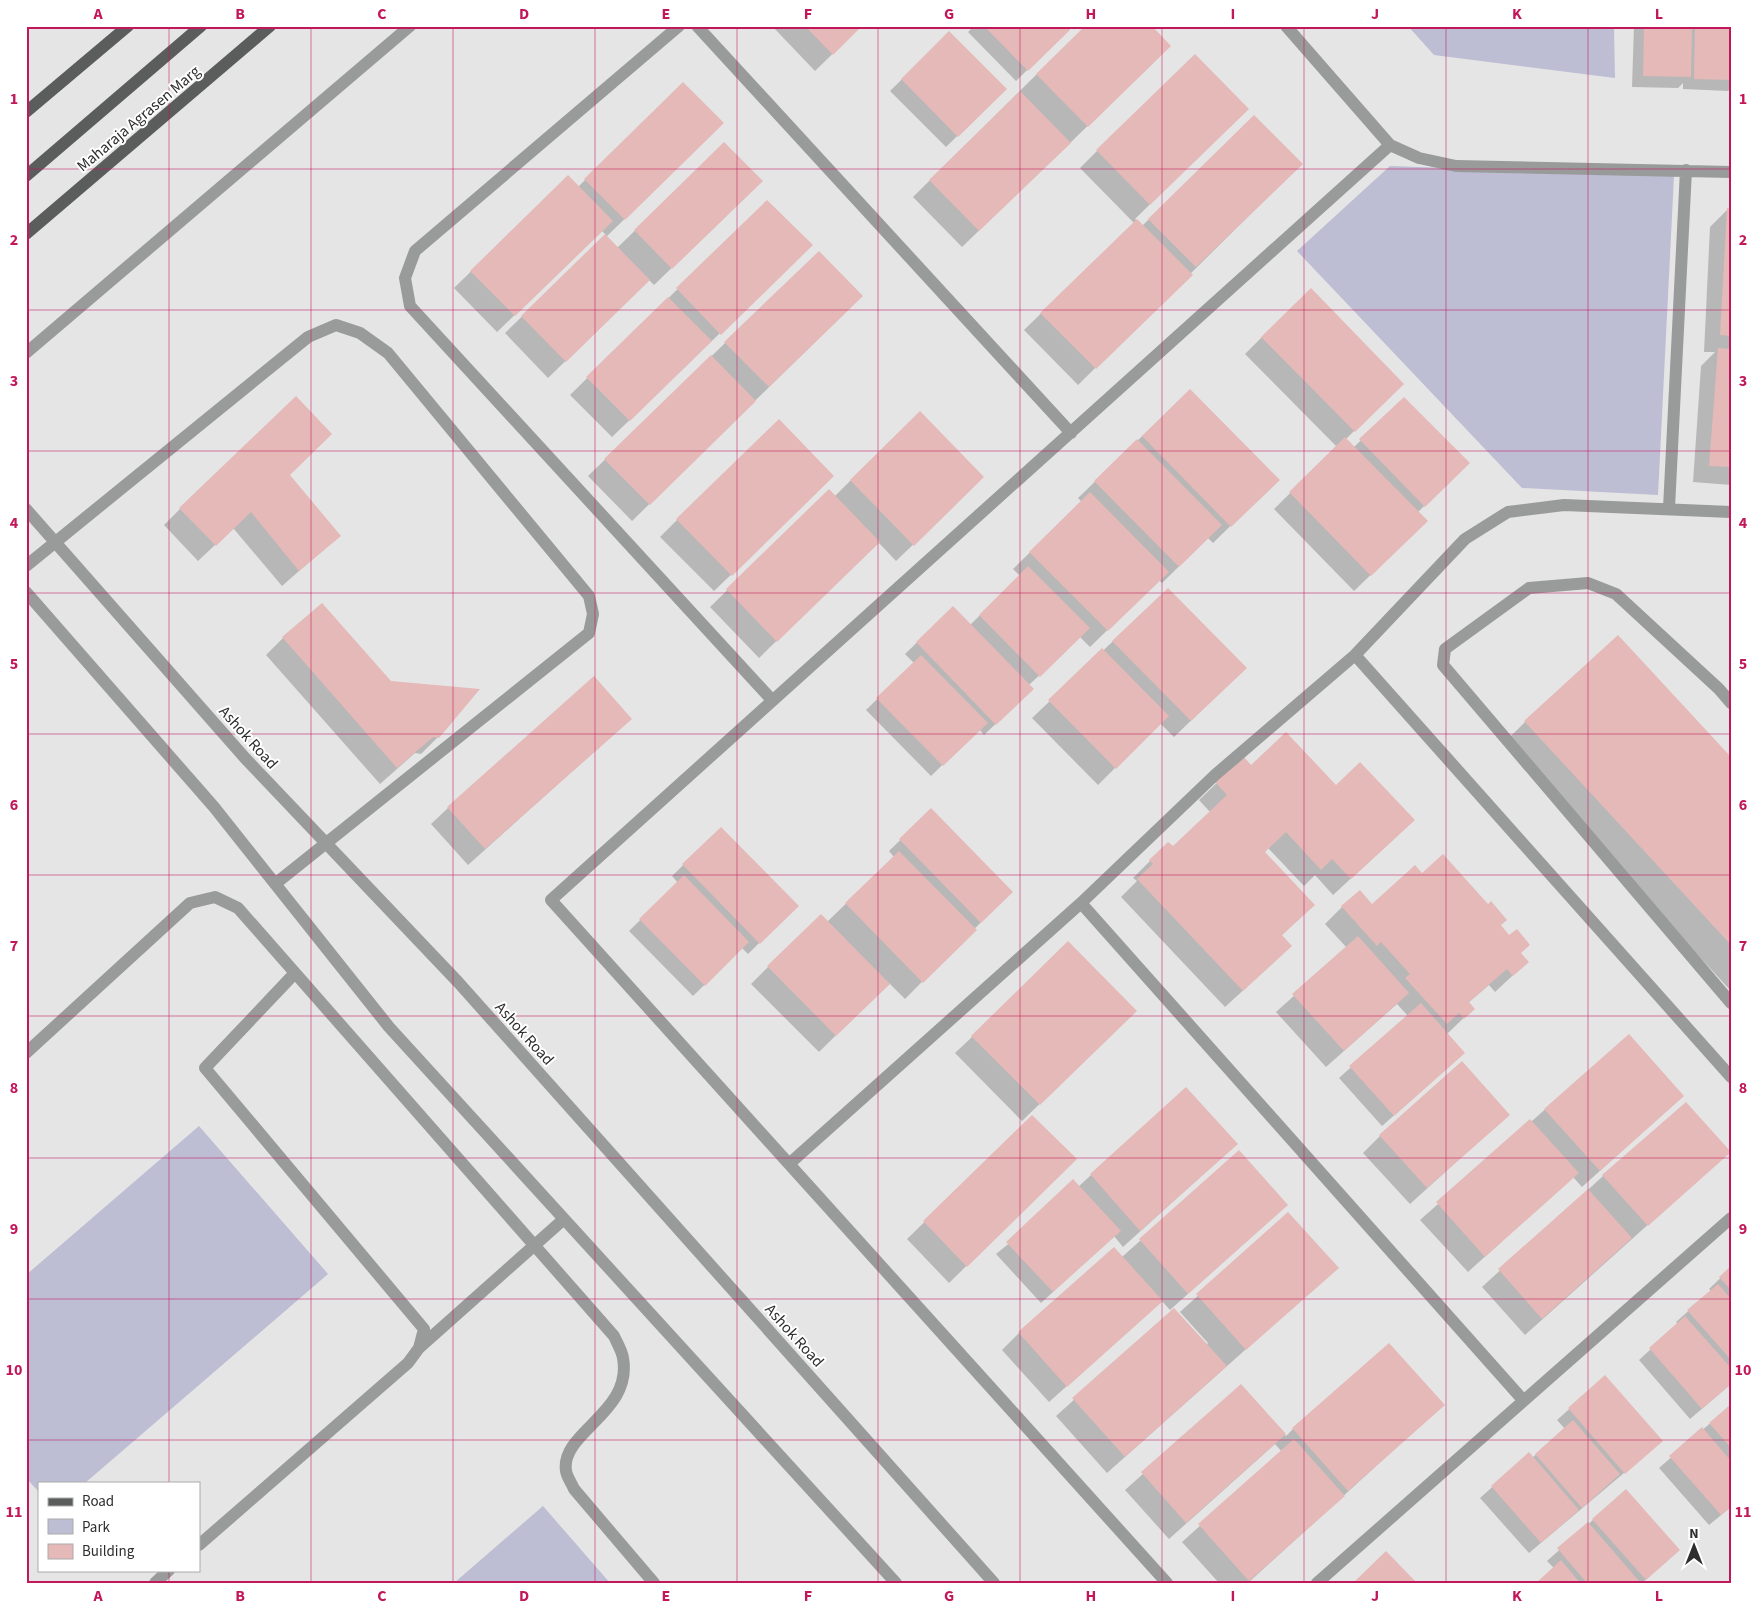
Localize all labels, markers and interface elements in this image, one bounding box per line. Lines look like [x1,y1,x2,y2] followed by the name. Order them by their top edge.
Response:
[92,3,103,25] text: A
[235,3,245,25] text: B
[377,3,387,25] text: C
[519,3,529,25] text: D
[662,3,670,25] text: E
[804,3,812,25] text: F
[944,3,954,25] text: G
[1086,3,1096,25] text: H
[1231,3,1235,25] text: I
[1371,3,1379,25] text: J
[1512,3,1522,25] text: K
[1655,3,1663,25] text: L
[72,61,205,177] street label: Maharaja Agrasen Marg
[10,88,18,110] text: 1
[1739,88,1747,110] text: 1
[10,229,18,251] text: 2
[1739,229,1747,251] text: 2
[10,370,18,392] text: 3
[1739,370,1747,392] text: 3
[10,512,19,534] text: 4
[1739,512,1748,534] text: 4
[10,653,18,675] text: 5
[1739,653,1747,675] text: 5
[214,701,283,774] street label: Ashok Road
[10,794,18,816] text: 6
[1739,794,1747,816] text: 6
[10,935,18,957] text: 7
[1739,935,1747,957] text: 7
[490,997,559,1070] street label: Ashok Road
[10,1077,18,1099] text: 8
[1739,1077,1747,1099] text: 8
[10,1218,18,1240] text: 9
[1739,1218,1747,1240] text: 9
[760,1299,829,1372] street label: Ashok Road
[6,1359,22,1381] text: 10
[1735,1359,1751,1381] text: 10
[38,1482,200,1572] legend
[82,1491,114,1512] text: Road
[6,1501,22,1523] text: 11
[1735,1501,1751,1523] text: 11
[82,1517,111,1538] text: Park
[1670,1522,1720,1572] north arrow
[1689,1524,1699,1544] text: N
[82,1541,135,1562] text: Building
[92,1585,103,1607] text: A
[235,1585,245,1607] text: B
[377,1585,387,1607] text: C
[519,1585,529,1607] text: D
[662,1585,670,1607] text: E
[804,1585,812,1607] text: F
[944,1585,954,1607] text: G
[1086,1585,1096,1607] text: H
[1231,1585,1235,1607] text: I
[1371,1585,1379,1607] text: J
[1512,1585,1522,1607] text: K
[1655,1585,1663,1607] text: L

